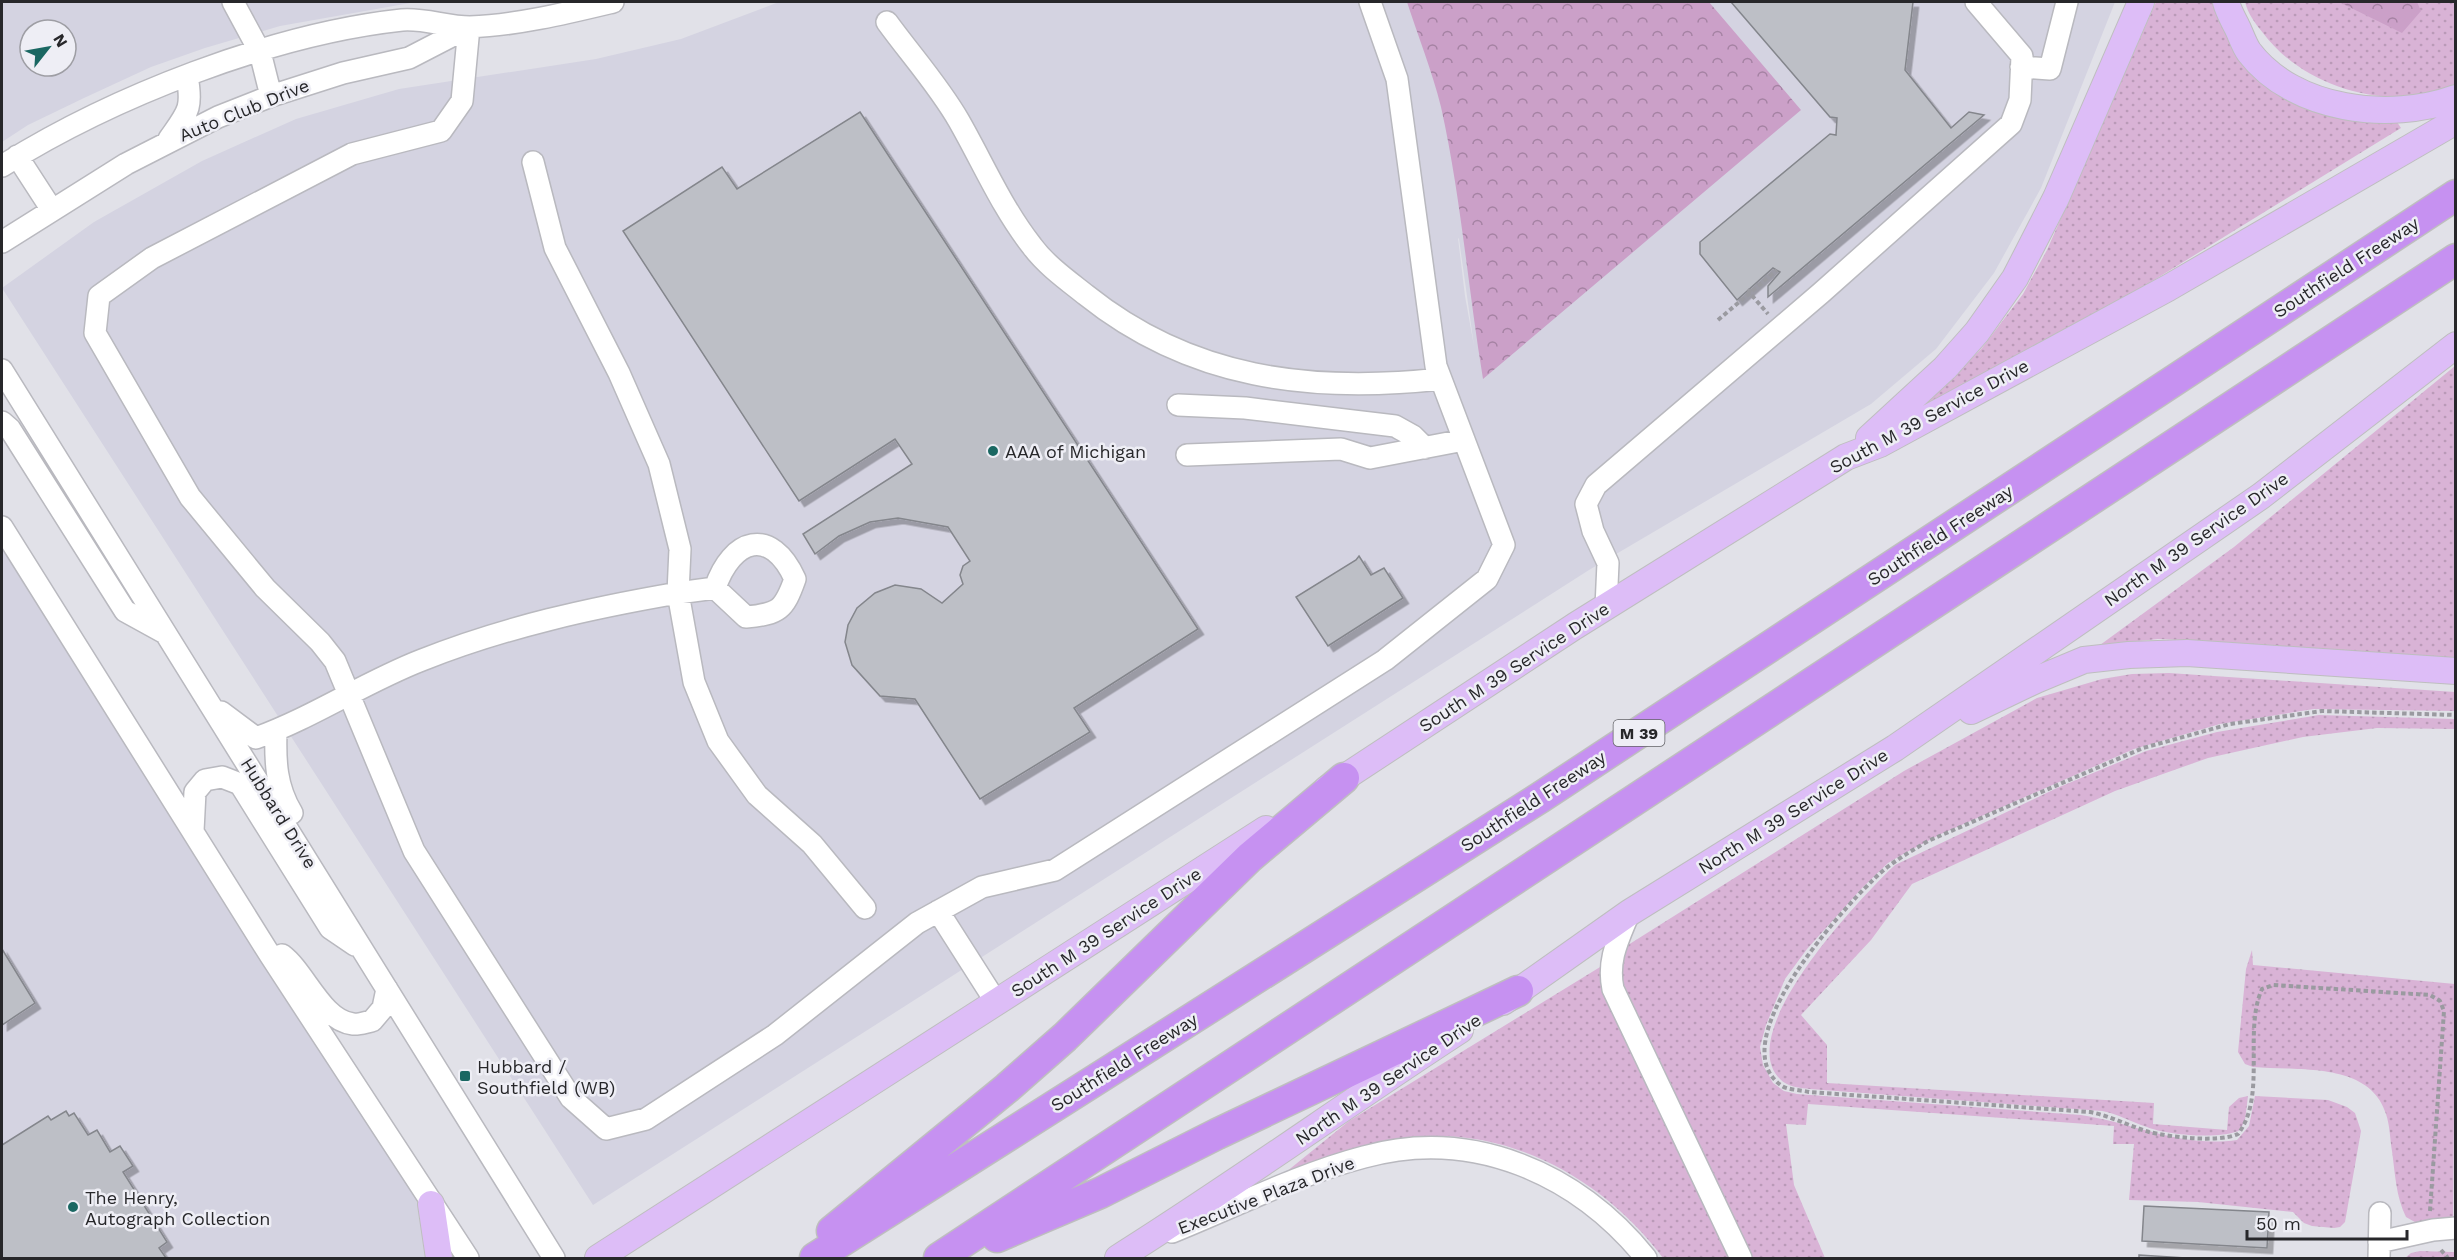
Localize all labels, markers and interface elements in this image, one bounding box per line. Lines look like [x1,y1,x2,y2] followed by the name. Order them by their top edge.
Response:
[18,18,78,78] north arrow
[49,31,72,51] text: N
[176,74,312,146] street label: Auto Club Drive
[2269,212,2423,322] street label: Southfield Freeway
[1826,355,2032,477] street label: South M 39 Service Drive
[1005,441,1146,462] place label: AAA of Michigan
[986,444,1000,458] marker: AAA of Michigan
[2100,467,2292,611] street label: North M 39 Service Drive
[1863,480,2017,590] street label: Southfield Freeway
[1415,598,1613,736] street label: South M 39 Service Drive
[1614,720,1664,746] road number: M 39
[1694,744,1892,878] street label: North M 39 Service Drive
[1456,746,1610,856] street label: Southfield Freeway
[237,754,321,872] street label: Hubbard Drive
[1007,863,1205,1001] street label: South M 39 Service Drive
[1047,1008,1202,1116] street label: Southfield Freeway
[1291,1009,1485,1149] street label: North M 39 Service Drive
[477,1056,615,1098] place label: Hubbard / Southfield (WB)
[458,1069,472,1083] marker: Hubbard / Southfield (WB)
[1175,1152,1357,1238] street label: Executive Plaza Drive
[85,1187,271,1229] place label: The Henry, Autograph Collection
[66,1200,80,1214] marker: The Henry, Autograph Collection
[2247,1203,2408,1241] scale bar
[2256,1213,2301,1234] text: 50 m

